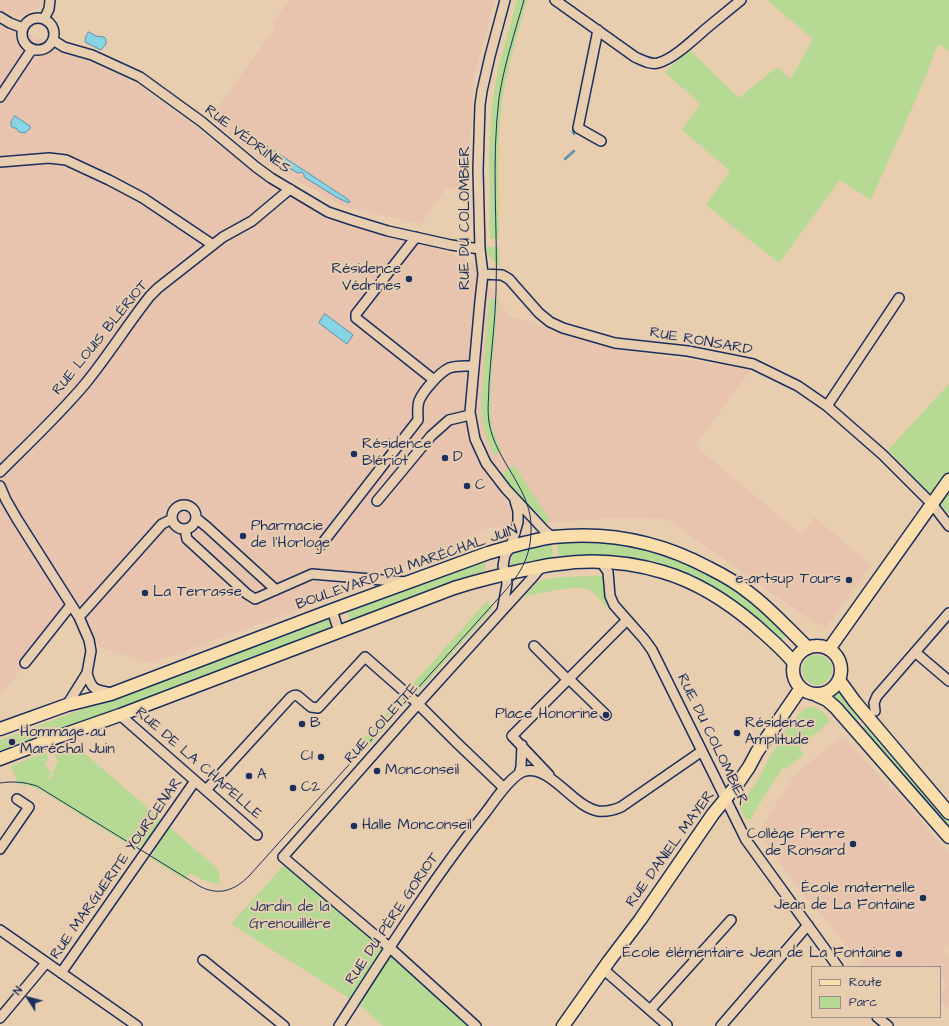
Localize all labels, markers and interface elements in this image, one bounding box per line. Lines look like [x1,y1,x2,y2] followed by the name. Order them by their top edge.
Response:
[200,102,294,178] street label: RUE VÉDRINES
[457,146,475,290] street label: RUE DU COLOMBIER
[331,261,401,296] place label: Résidence Védrines
[404,274,414,284] marker: Résidence Védrines
[49,277,153,399] street label: RUE LOUIS BLÉRIOT
[648,324,754,360] street label: RUE RONSARD
[362,436,432,471] place label: Résidence Blériot
[349,449,359,459] marker: Résidence Blériot
[453,449,463,467] place label: D
[440,453,450,463] marker: D
[475,477,486,495] place label: C
[462,481,472,491] marker: C
[251,518,330,553] place label: Pharmacie de l'Horloge
[294,522,520,614] street label: BOULEVARD DU MARÉCHAL JUIN
[238,531,248,541] marker: Pharmacie de l'Horloge
[736,571,841,589] place label: e-artsup Tours
[844,575,854,585] marker: e-artsup Tours
[153,584,242,602] place label: La Terrasse
[140,588,150,598] marker: La Terrasse
[672,671,752,809] street label: RUE DU COLOMBIER
[341,680,423,768] street label: RUE COLETTE
[131,704,265,824] street label: RUE DE LA CHAPELLE
[495,706,598,724] place label: Place Honorine
[601,710,611,720] marker: Place Honorine
[310,715,321,733] place label: B
[745,715,815,750] place label: Résidence Amplitude
[297,719,307,729] marker: B
[20,724,115,759] place label: Hommage au Maréchal Juin
[732,728,742,738] marker: Résidence Amplitude
[7,737,17,747] marker: Hommage au Maréchal Juin
[300,748,313,766] place label: C1
[316,752,326,762] marker: C1
[385,762,459,780] place label: Monconseil
[372,766,382,776] marker: Monconseil
[257,767,267,785] place label: A
[244,771,254,781] marker: A
[47,775,187,963] street label: RUE MARGUERITE YOURCENAR
[301,779,320,797] place label: C2
[288,783,298,793] marker: C2
[623,787,719,911] street label: RUE DANIEL MAYER
[362,817,472,835] place label: Halle Monconseil
[349,821,359,831] marker: Halle Monconseil
[747,826,845,861] place label: Collège Pierre de Ronsard
[848,839,858,849] marker: Collège Pierre de Ronsard
[342,850,444,988] street label: RUE DU PÈRE GORIOT
[774,880,915,915] place label: École maternelle Jean de La Fontaine
[918,893,928,903] marker: École maternelle Jean de La Fontaine
[249,899,331,934] park label: Jardin de la Grenouillère
[623,945,891,963] place label: École élémentaire Jean de La Fontaine
[894,949,904,959] marker: École élémentaire Jean de La Fontaine
[811,966,941,1018] legend
[849,974,882,991] text: Route
[8,978,48,1018] north arrow
[10,983,26,998] text: N
[849,994,877,1011] text: Parc

